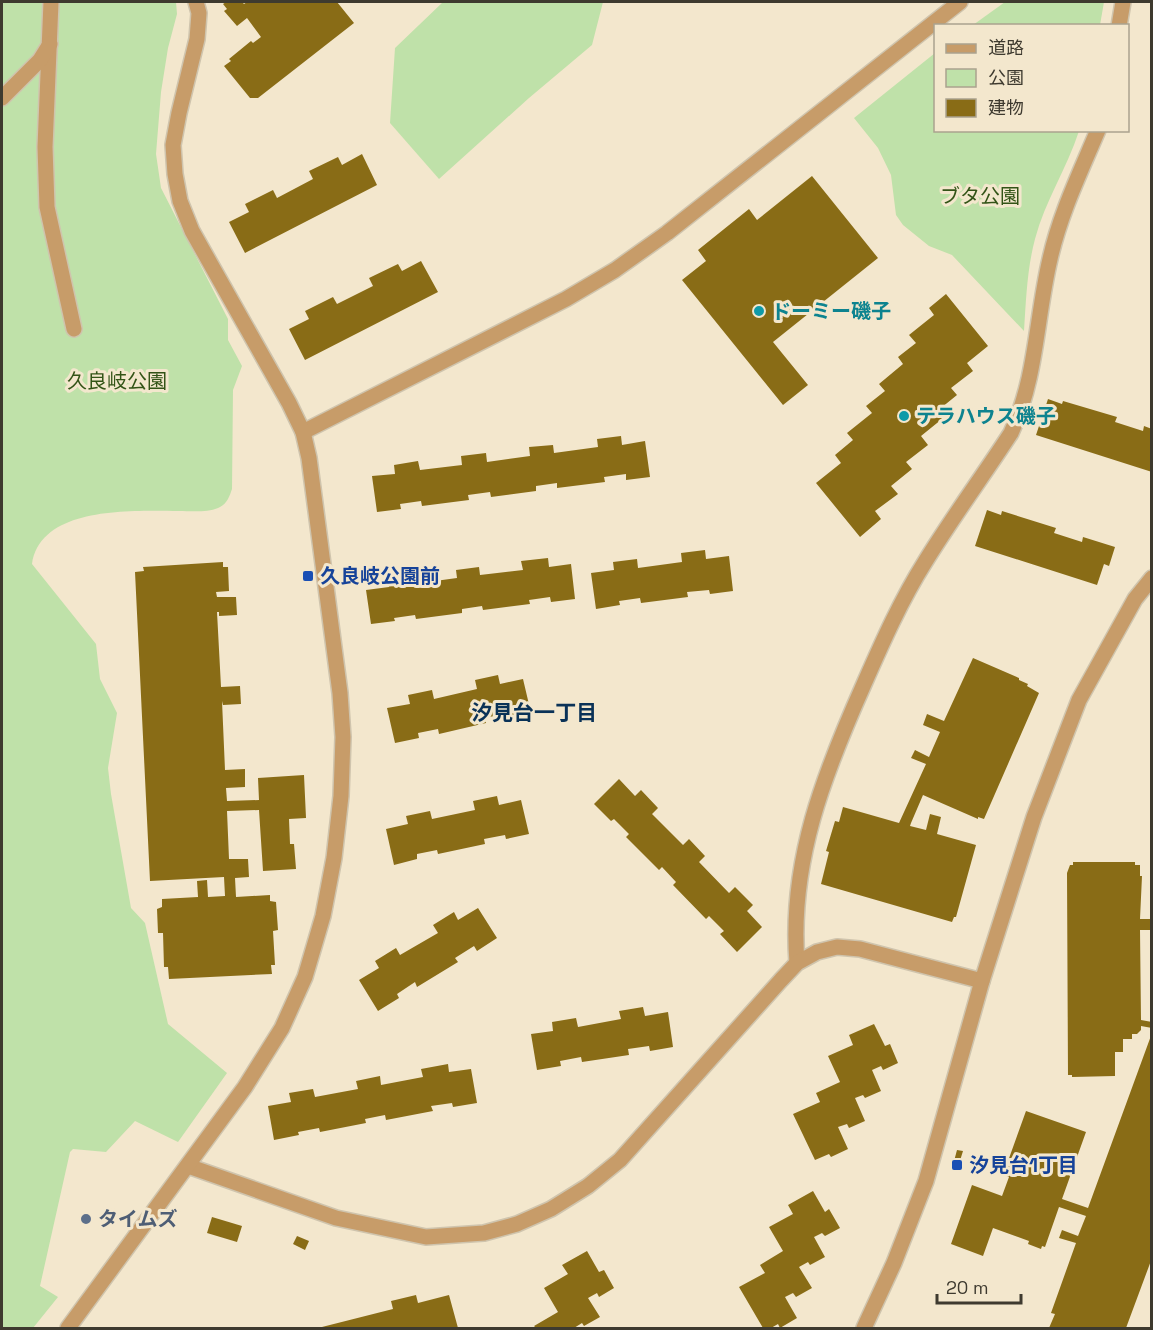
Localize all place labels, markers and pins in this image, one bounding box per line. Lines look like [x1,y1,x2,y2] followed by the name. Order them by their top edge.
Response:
[771,298,891,324] place label: ドーミー磯子
[752,304,766,318] marker: ドーミー磯子
[916,403,1056,429] place label: テラハウス磯子
[897,409,911,423] marker: テラハウス磯子
[320,563,440,589] place label: 久良岐公園前
[301,569,315,583] marker: 久良岐公園前
[969,1152,1078,1178] place label: 汐見台1丁目
[950,1158,964,1172] marker: 汐見台1丁目
[98,1206,178,1232] place label: タイムズ
[79,1212,93,1226] marker: タイムズ

